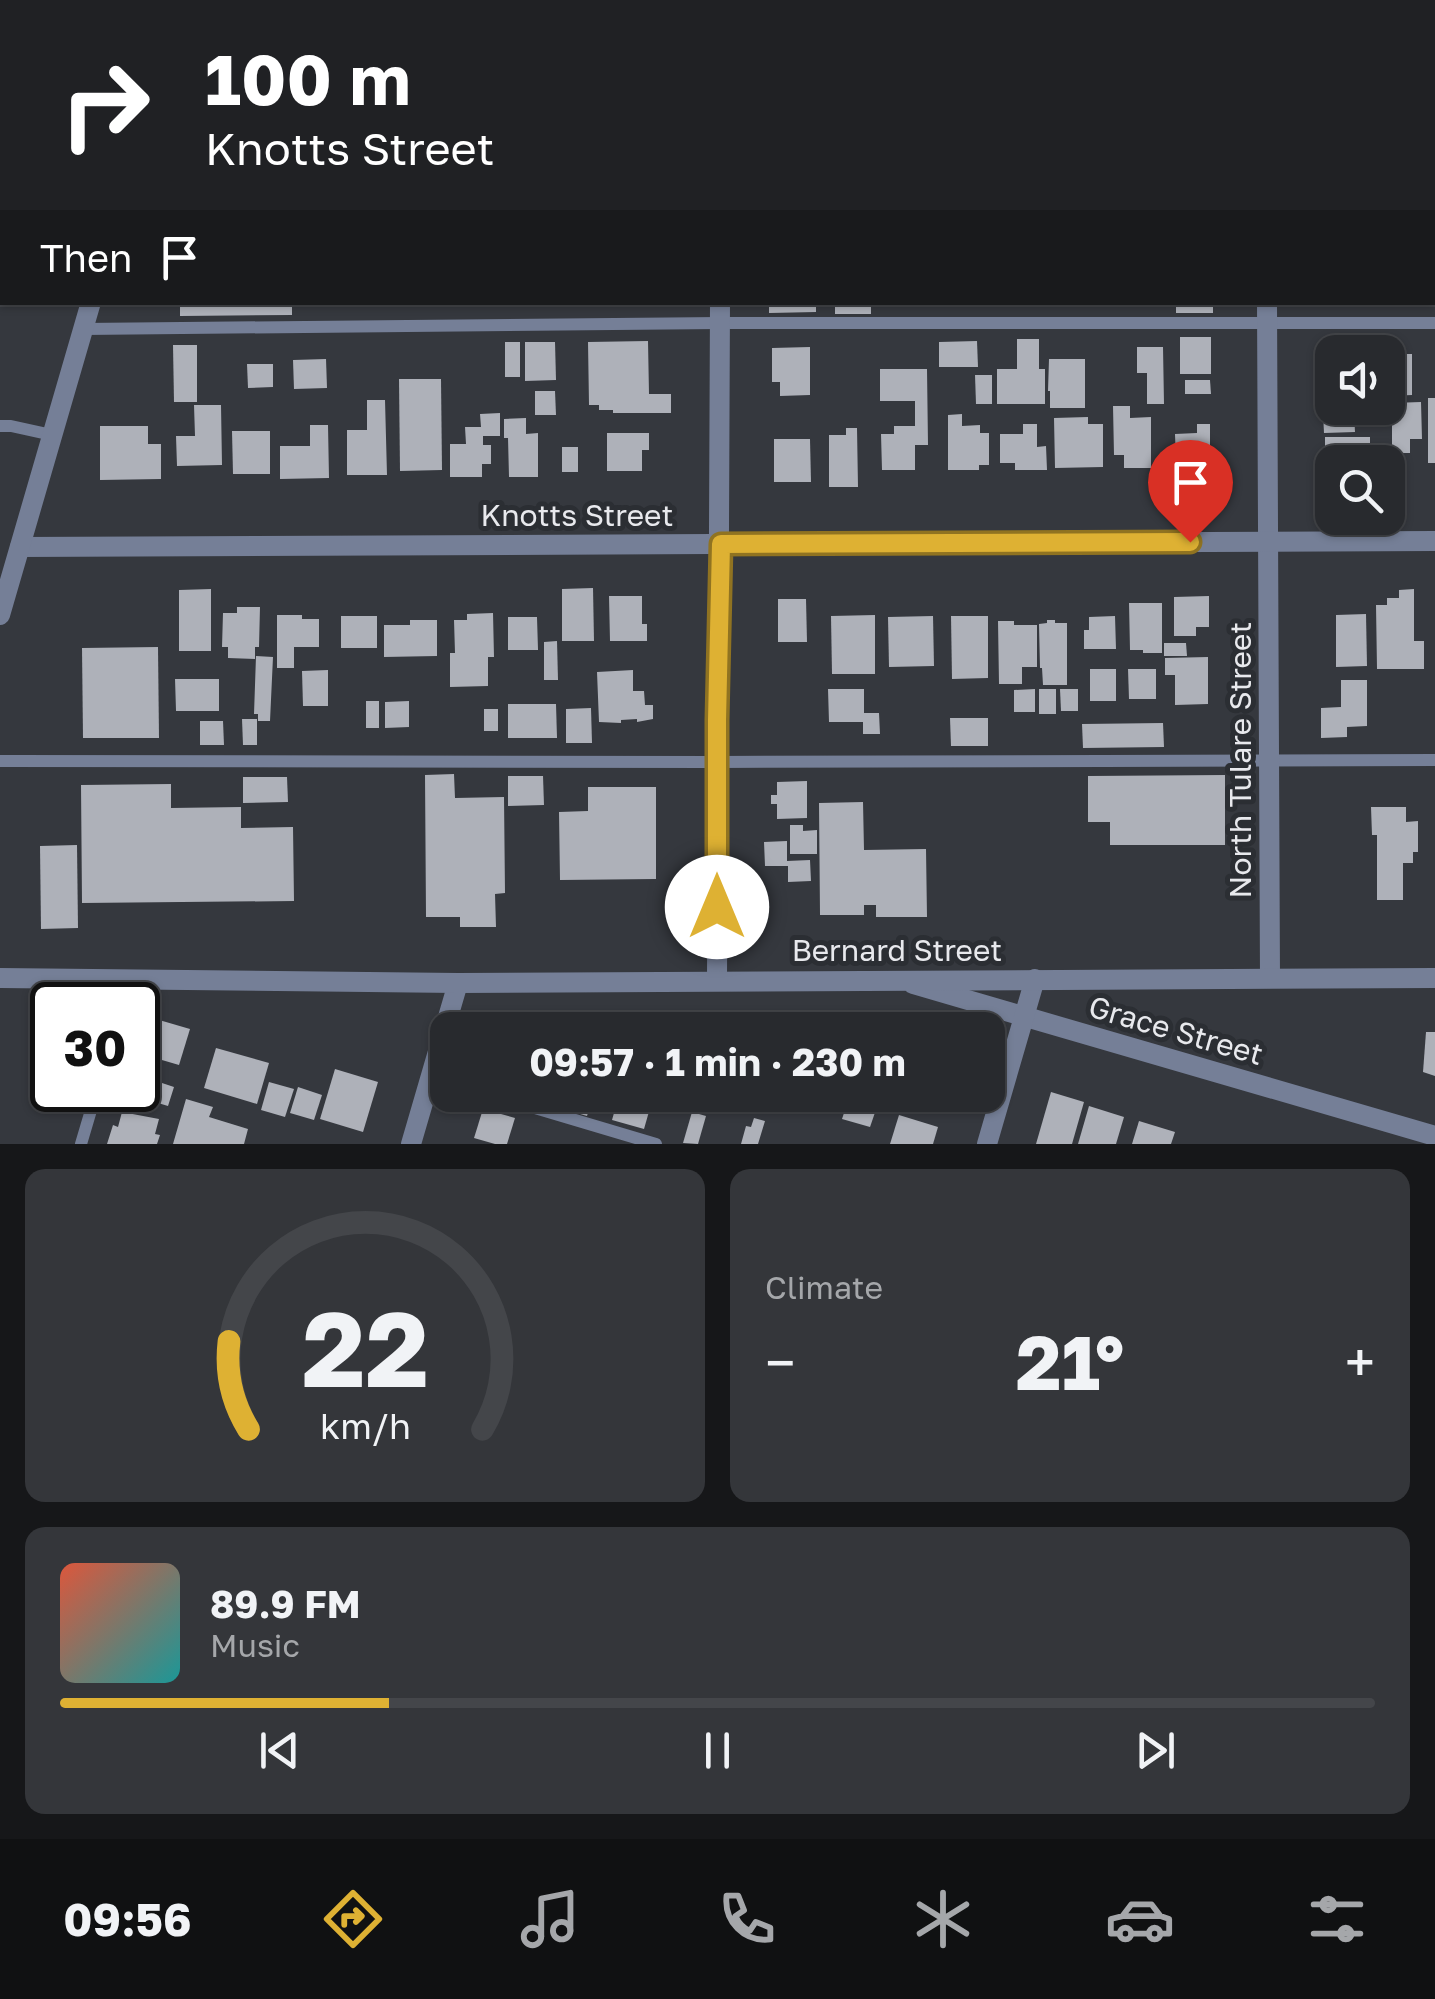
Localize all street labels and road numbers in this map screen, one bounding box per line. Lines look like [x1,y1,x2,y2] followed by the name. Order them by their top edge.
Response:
[480,497,674,533] street label: Knotts Street
[1222,622,1258,898] street label: North Tulare Street
[792,932,1002,968] street label: Bernard Street
[1085,988,1267,1072] street label: Grace Street

